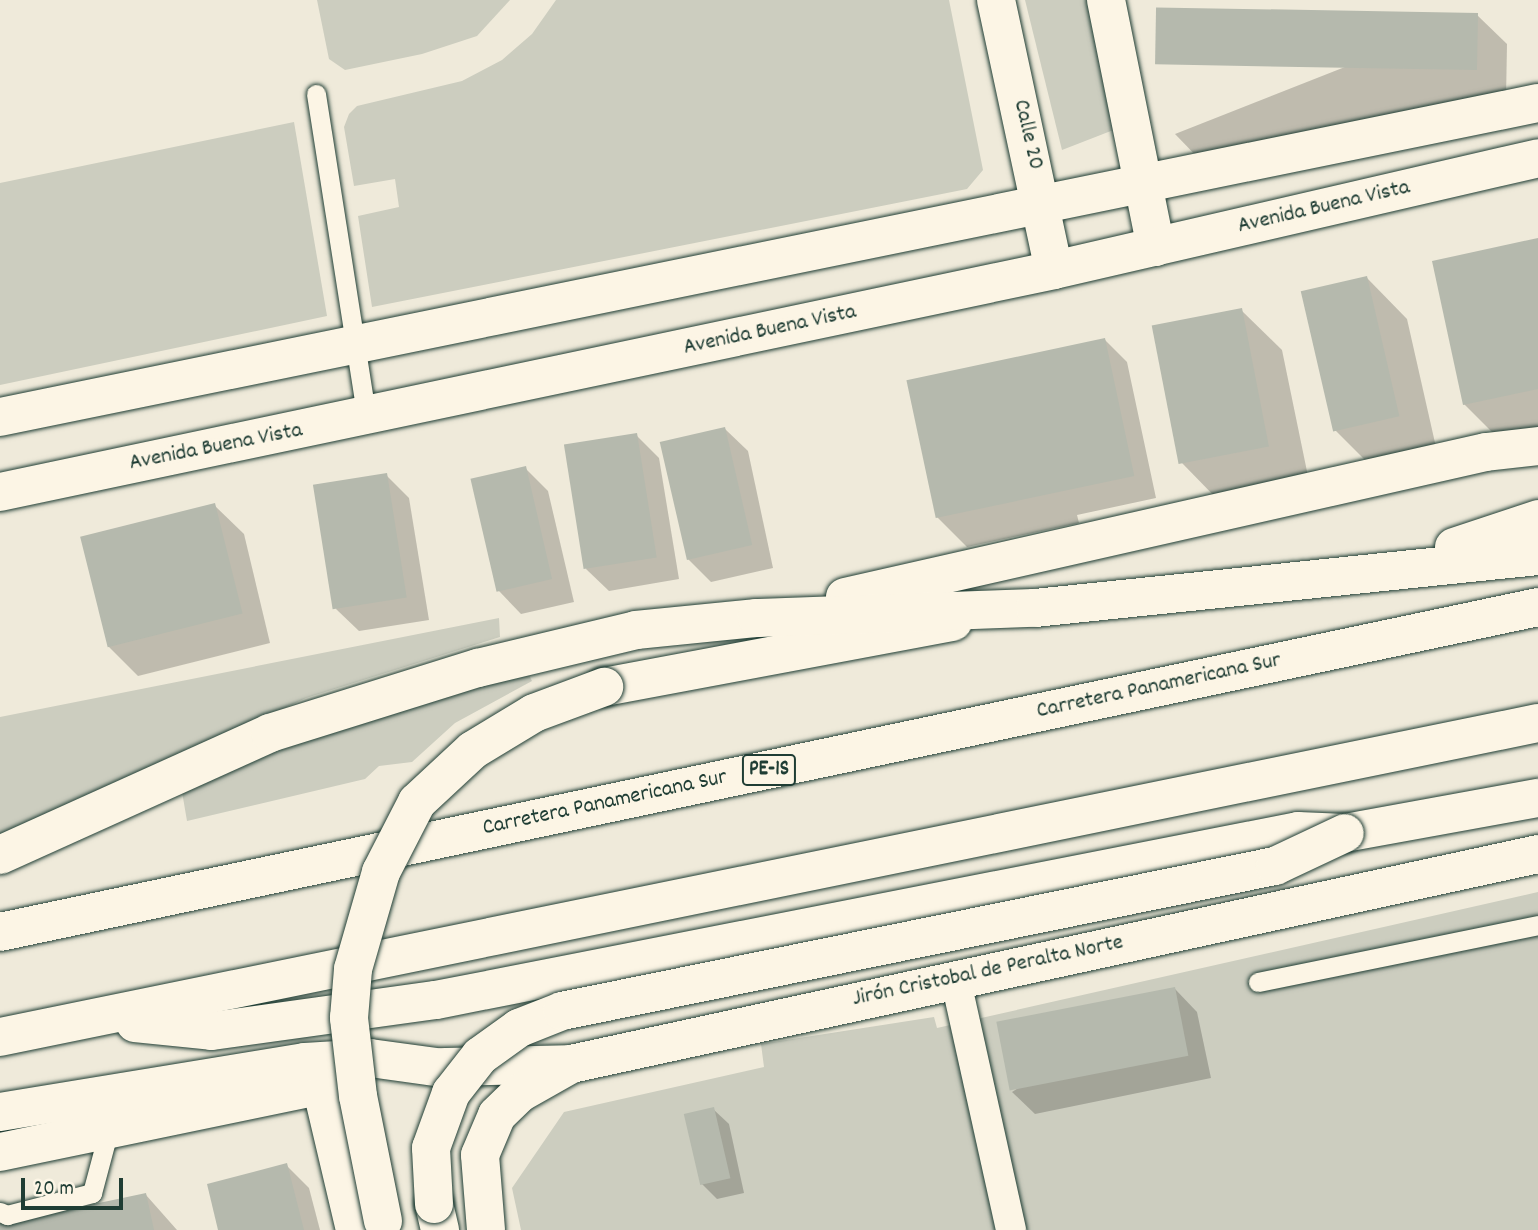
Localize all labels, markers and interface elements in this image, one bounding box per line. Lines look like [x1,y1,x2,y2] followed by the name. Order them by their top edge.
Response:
[1006,97,1048,173] street label: Calle 20
[1235,175,1413,241] street label: Avenida Buena Vista
[681,299,859,363] street label: Avenida Buena Vista
[127,418,305,478] street label: Avenida Buena Vista
[1034,648,1284,726] street label: Carretera Panamericana Sur
[741,752,797,788] road number: PE-1S
[480,765,730,843] street label: Carretera Panamericana Sur
[850,930,1126,1014] street label: Jirón Cristobal de Peralta Norte
[24,1164,126,1208] scale bar
[34,1175,74,1205] text: 20 m

